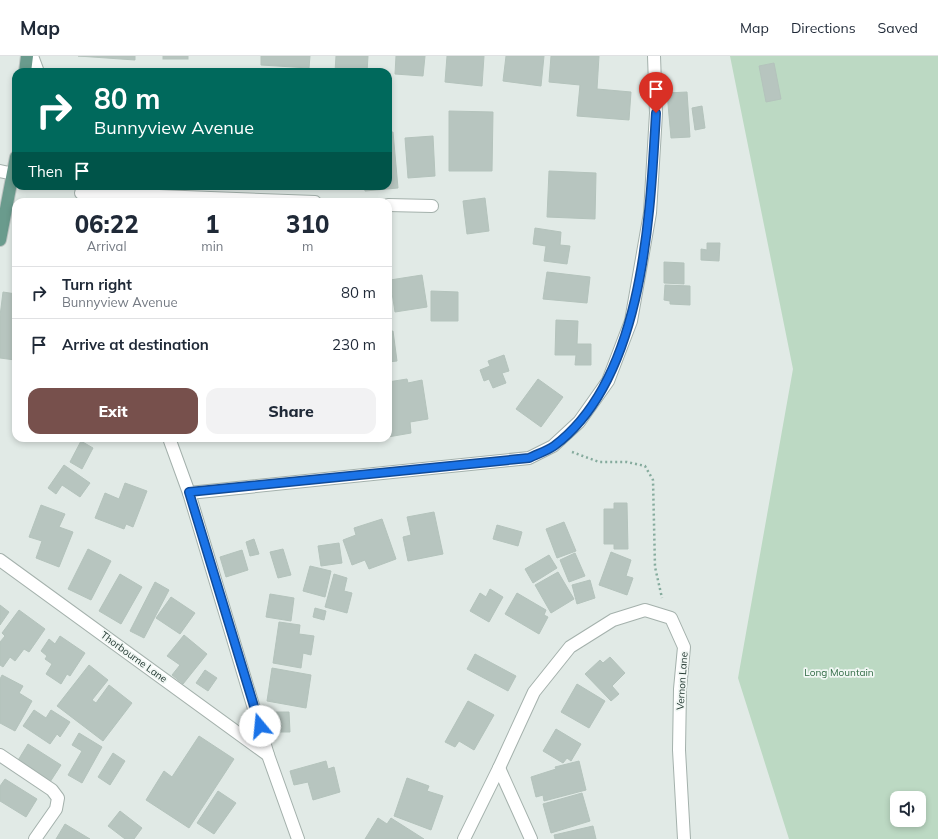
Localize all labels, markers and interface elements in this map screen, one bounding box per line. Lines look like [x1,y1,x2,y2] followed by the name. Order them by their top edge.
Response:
[20,16,60,40] text: Map
[740,19,769,37] text: Map
[791,19,856,37] text: Directions
[878,19,918,37] text: Saved
[639,72,673,113] pin
[645,78,667,100] icon: arrive
[94,81,160,116] text: 80 m
[28,84,80,136] icon: right
[94,116,254,139] text: Bunnyview Avenue
[71,160,93,182] icon: arrive
[28,162,63,181] text: Then
[75,209,139,239] text: 06:22
[205,209,220,239] text: 1
[286,209,329,239] text: 310
[87,238,127,254] text: Arrival
[201,238,223,254] text: min
[302,238,313,254] text: m
[62,275,132,294] text: Turn right
[28,282,50,304] icon: right
[341,283,376,302] text: 80 m
[62,294,178,310] text: Bunnyview Avenue
[28,334,50,356] icon: arrive
[62,335,209,354] text: Arrive at destination
[332,335,376,354] text: 230 m
[28,388,198,434] button: Exit
[206,388,376,434] button: Share
[98,629,170,685] street label: Thorbourne Lane
[673,651,691,711] street label: Vernon Lane
[804,666,874,679] park label: Long Mountain
[239,705,281,747] position arrow
[890,791,926,827] map controls
[890,791,926,827] button: sound

